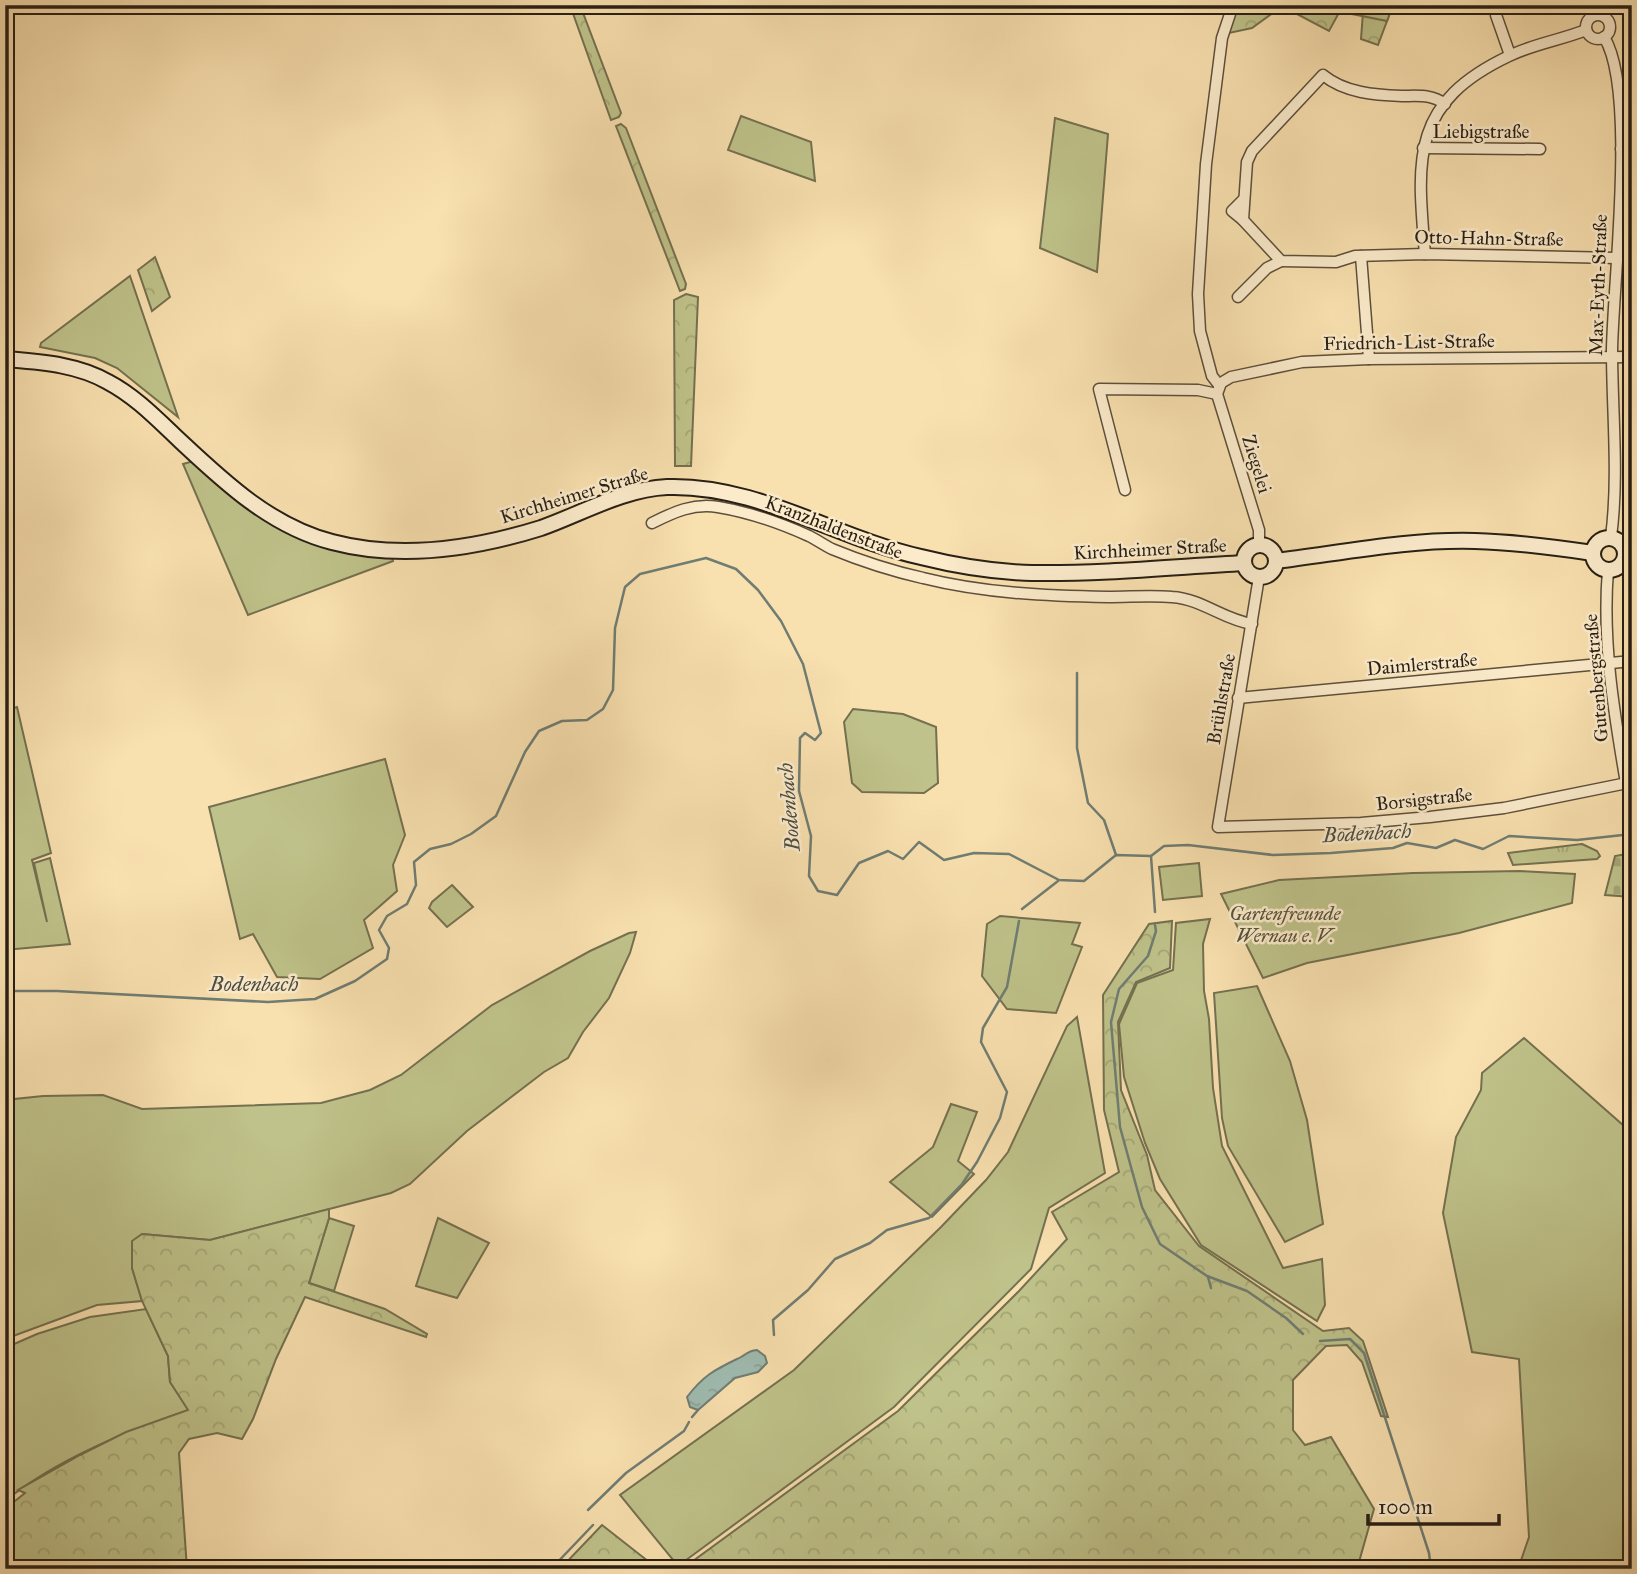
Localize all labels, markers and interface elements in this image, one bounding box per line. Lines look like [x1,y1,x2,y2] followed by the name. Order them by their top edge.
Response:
[1433,120,1530,144] street label: Liebigstraße
[1584,214,1612,356] street label: Max-Eyth-Straße
[1414,225,1564,251] street label: Otto-Hahn-Straße
[1323,329,1495,355] street label: Friedrich-List-Straße
[1236,432,1277,496] street label: Ziegelei
[497,462,651,528] street label: Kirchheimer Straße
[762,490,906,564] street label: Kranzhaldenstraße
[1073,533,1227,565] street label: Kirchheimer Straße
[1579,613,1614,743] street label: Gutenbergstraße
[1366,648,1478,680] street label: Daimlerstraße
[1202,652,1240,746] street label: Brühlstraße
[772,762,806,853] water label: Bodenbach
[1375,782,1474,816] street label: Borsigstraße
[1321,818,1412,848] water label: Bodenbach
[1229,902,1342,947] park label: Gartenfreunde Wernau e. V.
[209,971,298,997] water label: Bodenbach
[1368,1483,1499,1527] scale bar
[1378,1494,1433,1520] text: 100 m

